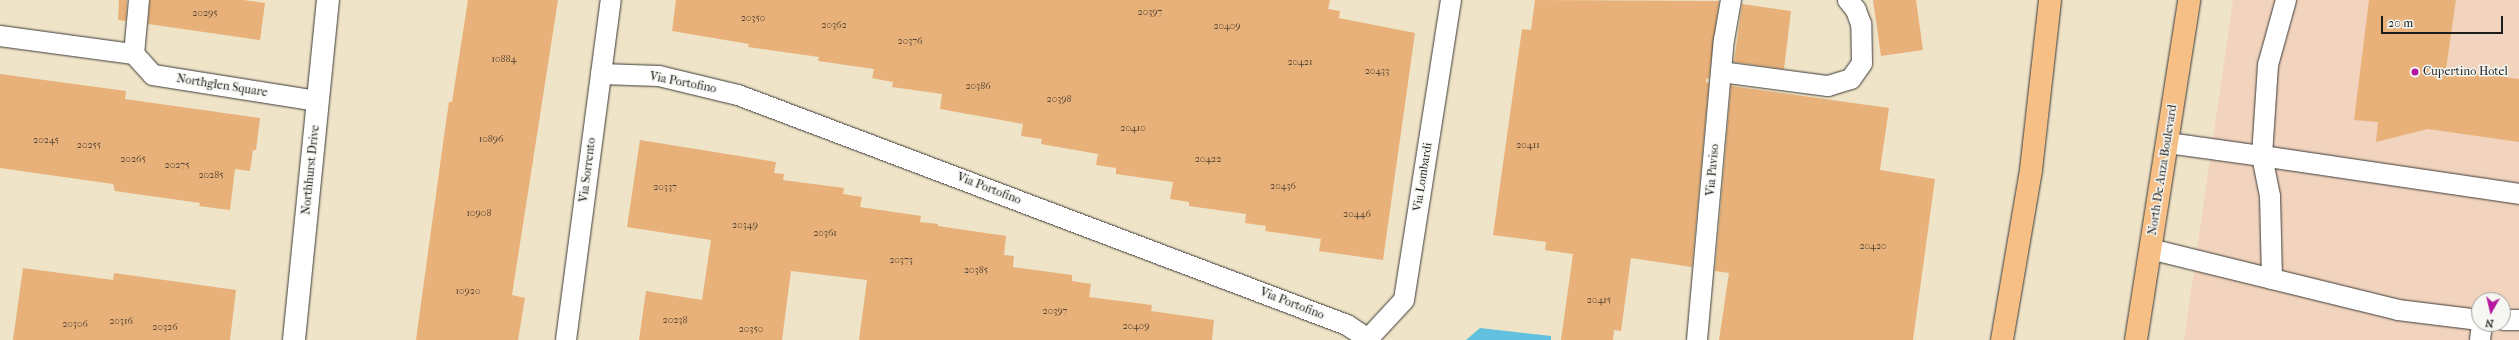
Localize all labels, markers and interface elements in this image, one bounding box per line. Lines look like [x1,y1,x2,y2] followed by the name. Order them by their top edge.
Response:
[1138,7,1162,19] house number: 20397
[192,8,218,20] house number: 20295
[2383,8,2505,34] scale bar
[741,13,765,25] house number: 20350
[2388,16,2413,30] text: 20 m
[821,20,847,32] house number: 20362
[1213,21,1241,33] house number: 20409
[898,36,922,48] house number: 20376
[492,54,516,66] house number: 10884
[1287,57,1313,69] house number: 20421
[2423,65,2508,79] place label: Cupertino Hotel
[1365,66,1389,78] house number: 20433
[2410,67,2420,77] marker: Cupertino Hotel
[648,69,718,97] street label: Via Portofino
[175,72,269,100] street label: Northglen Square
[965,81,991,93] house number: 20386
[1046,94,1072,106] house number: 20398
[2146,104,2180,236] street label: North De Anza Boulevard
[1120,123,1146,135] house number: 20410
[299,124,323,216] street label: Northhurst Drive
[479,134,503,146] house number: 10896
[33,135,59,147] house number: 20245
[577,137,599,203] street label: Via Sorrento
[77,140,101,152] house number: 20255
[1516,140,1540,152] house number: 20411
[1410,142,1436,212] street label: Via Lombardi
[1704,143,1722,197] street label: Via Paviso
[120,154,146,166] house number: 20265
[1195,154,1221,166] house number: 20422
[165,160,189,172] house number: 20275
[198,170,224,182] house number: 20285
[955,170,1023,208] street label: Via Portofino
[1270,181,1296,193] house number: 20436
[653,182,677,194] house number: 20337
[467,208,491,220] house number: 10908
[1343,209,1371,221] house number: 20446
[732,220,758,232] house number: 20349
[813,228,837,240] house number: 20361
[1859,241,1887,253] house number: 20420
[889,255,913,267] house number: 20373
[964,265,988,277] house number: 20385
[1258,285,1326,323] street label: Via Portofino
[456,286,480,298] house number: 10920
[2471,292,2511,332] north arrow
[1587,295,1611,307] house number: 20415
[1043,306,1067,318] house number: 20397
[663,315,687,327] house number: 20238
[109,316,133,328] house number: 20316
[2484,316,2494,330] text: N
[62,319,88,331] house number: 20306
[1122,321,1150,333] house number: 20409
[152,322,178,334] house number: 20326
[739,324,763,336] house number: 20350

